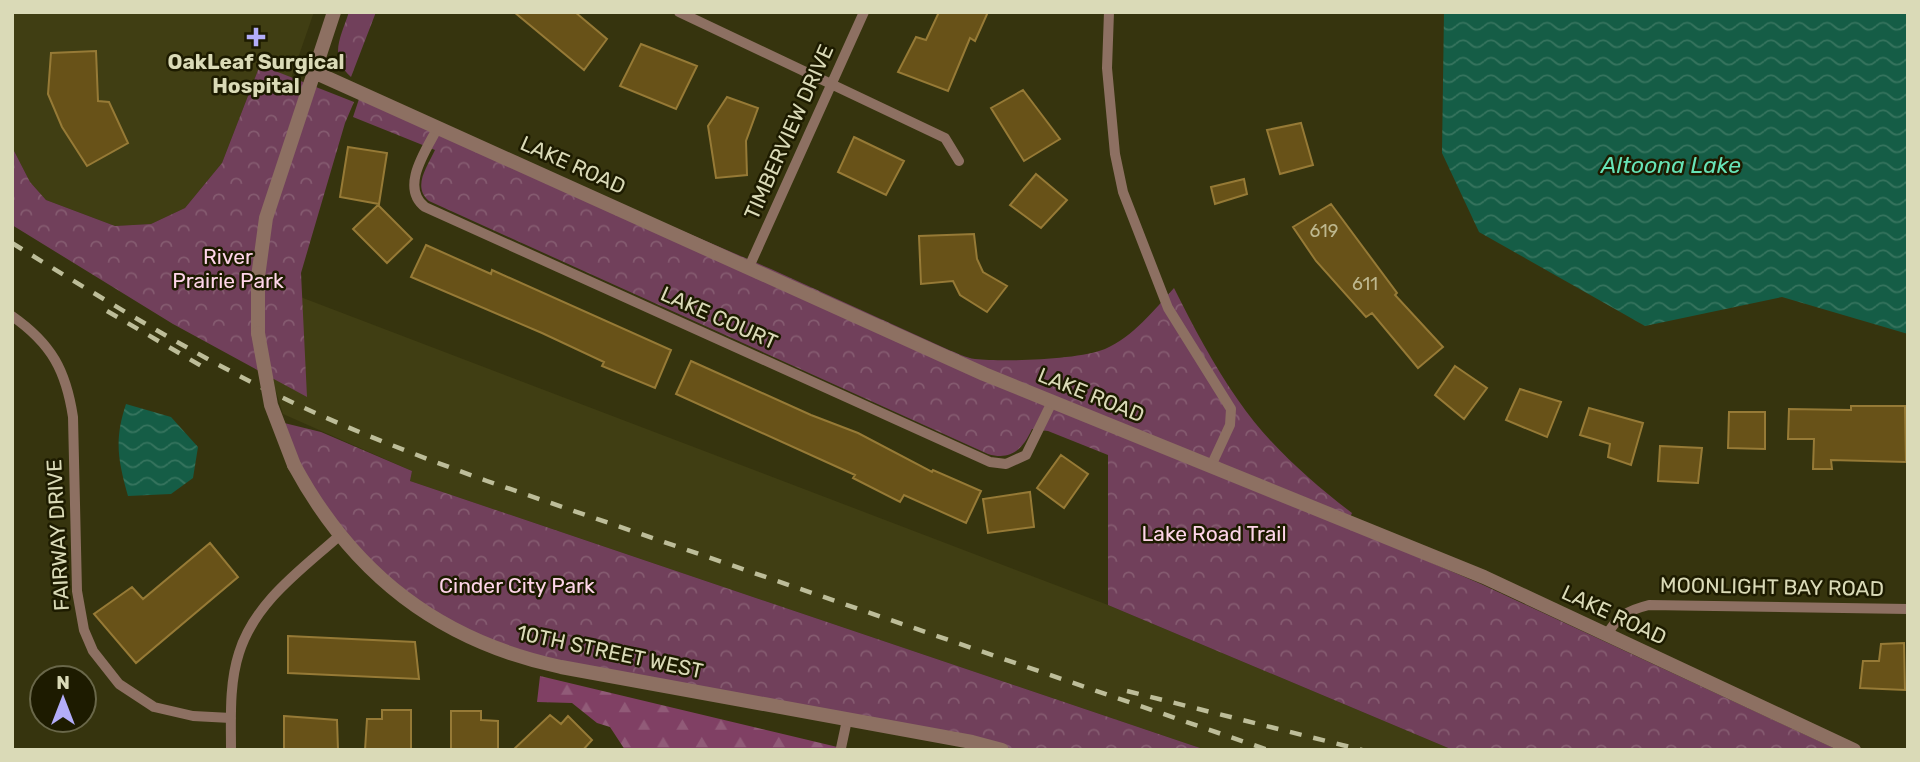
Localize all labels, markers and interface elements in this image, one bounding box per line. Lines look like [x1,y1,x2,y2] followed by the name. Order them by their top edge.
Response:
[246,27,266,47] marker: OakLeaf Surgical Hospital
[739,40,838,223] street label: TIMBERVIEW DRIVE
[167,49,345,98] place label: OakLeaf Surgical Hospital
[517,130,630,199] street label: LAKE ROAD
[1600,151,1741,179] water label: Altoona Lake
[1310,220,1338,242] house number: 619
[172,244,284,293] park label: River Prairie Park
[1352,273,1378,295] house number: 611
[657,281,781,354] street label: LAKE COURT
[1034,362,1148,427] street label: LAKE ROAD
[41,458,74,612] street label: FAIRWAY DRIVE
[1141,521,1287,546] park label: Lake Road Trail
[1660,572,1884,601] street label: MOONLIGHT BAY ROAD
[439,573,595,598] park label: Cinder City Park
[1558,579,1671,650] street label: LAKE ROAD
[515,620,706,683] street label: 10TH STREET WEST
[28,664,98,734] north arrow
[56,671,70,694] text: N

